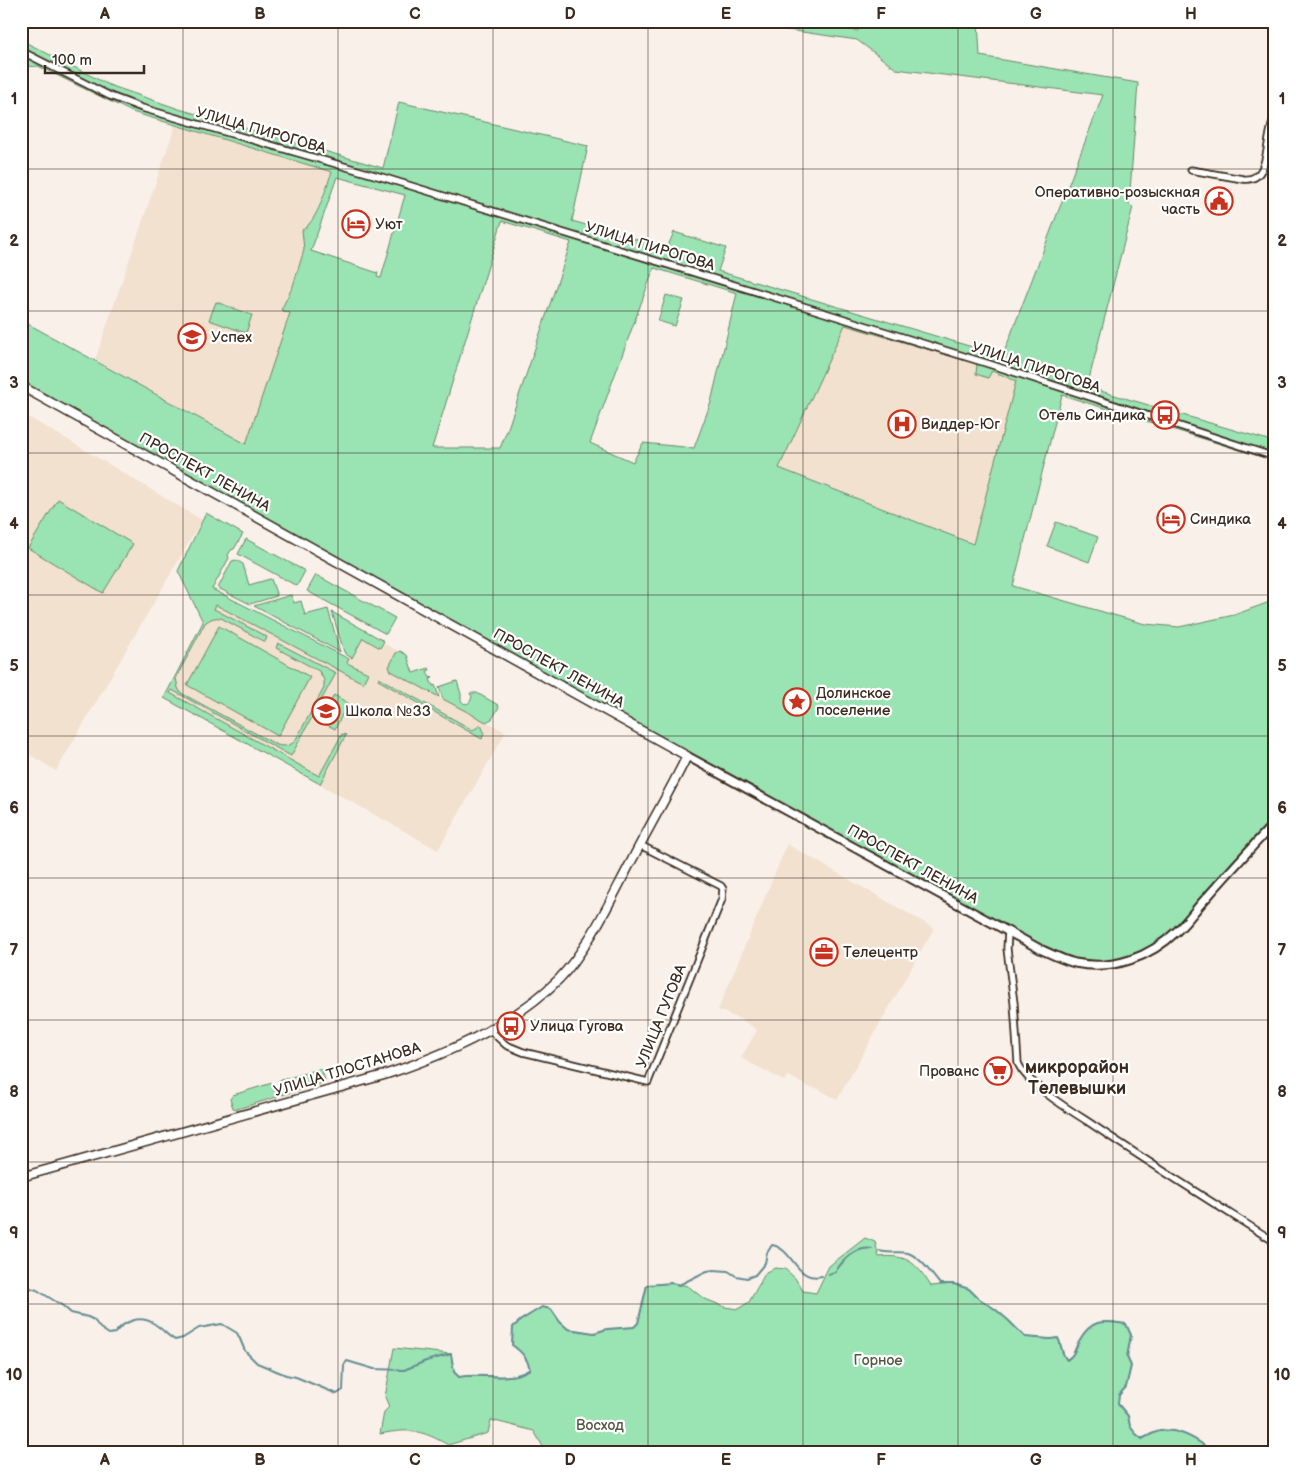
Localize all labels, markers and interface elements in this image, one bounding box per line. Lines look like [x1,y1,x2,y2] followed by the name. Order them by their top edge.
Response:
[99,5,110,24] text: A
[254,5,266,24] text: B
[409,5,421,24] text: C
[564,5,576,24] text: D
[721,5,731,24] text: E
[876,5,886,24] text: F
[1030,5,1042,24] text: G
[1185,5,1197,24] text: H
[45,42,144,74] scale bar
[52,51,92,70] text: 100 m
[11,90,17,109] text: 1
[1279,90,1285,109] text: 1
[194,103,329,158] street label: УЛИЦА ПИРОГОВА
[1035,183,1201,219] place label: Оперативно-розыскная часть
[1204,186,1234,216] public building icon: Оперативно-розыскная часть
[341,209,371,239] hotel icon: Уют
[375,215,403,234] place label: Уют
[583,218,718,275] street label: УЛИЦА ПИРОГОВА
[9,232,19,251] text: 2
[1277,232,1287,251] text: 2
[177,322,207,352] school or university icon: Успех
[211,328,252,347] place label: Успех
[969,338,1104,398] street label: УЛИЦА ПИРОГОВА
[9,374,19,393] text: 3
[1277,374,1287,393] text: 3
[1150,400,1180,430] bus stop icon: Отель Синдика
[1039,406,1146,425] place label: Отель Синдика
[887,409,917,439] hospital icon: Виддер-Юг
[921,415,1000,434] place label: Виддер-Юг
[136,429,274,517] street label: ПРОСПЕКТ ЛЕНИНА
[1156,504,1186,534] hotel icon: Синдика
[1190,510,1251,529] place label: Синдика
[9,515,19,534] text: 4
[1277,515,1287,534] text: 4
[490,625,628,713] street label: ПРОСПЕКТ ЛЕНИНА
[9,657,19,676] text: 5
[1277,657,1287,676] text: 5
[816,684,891,720] place label: Долинское поселение
[782,687,812,717] place icon: Долинское поселение
[311,696,341,726] school or university icon: Школа №33
[345,702,431,721] place label: Школа №33
[9,799,19,818] text: 6
[1277,799,1287,818] text: 6
[844,821,982,909] street label: ПРОСПЕКТ ЛЕНИНА
[809,937,839,967] office icon: Телецентр
[10,941,19,960] text: 7
[1278,941,1287,960] text: 7
[843,943,919,962] place label: Телецентр
[632,961,691,1071] street label: УЛИЦА ГУГОВА
[496,1011,526,1041] bus stop icon: Улица Гугова
[530,1017,624,1036] place label: Улица Гугова
[271,1038,424,1101] street label: УЛИЦА ТЛОСТАНОВА
[983,1056,1013,1086] supermarket icon: Прованс
[1025,1057,1129,1099] district label: микрорайон Телевышки
[919,1062,980,1081] place label: Прованс
[9,1083,19,1102] text: 8
[1277,1083,1287,1102] text: 8
[9,1224,19,1243] text: 9
[1277,1224,1287,1243] text: 9
[853,1351,903,1370] park label: Горное
[6,1366,22,1385] text: 10
[1274,1366,1290,1385] text: 10
[576,1416,624,1435] park label: Восход
[99,1451,110,1470] text: A
[254,1451,266,1470] text: B
[409,1451,421,1470] text: C
[564,1451,576,1470] text: D
[721,1451,731,1470] text: E
[876,1451,886,1470] text: F
[1030,1451,1042,1470] text: G
[1185,1451,1197,1470] text: H

